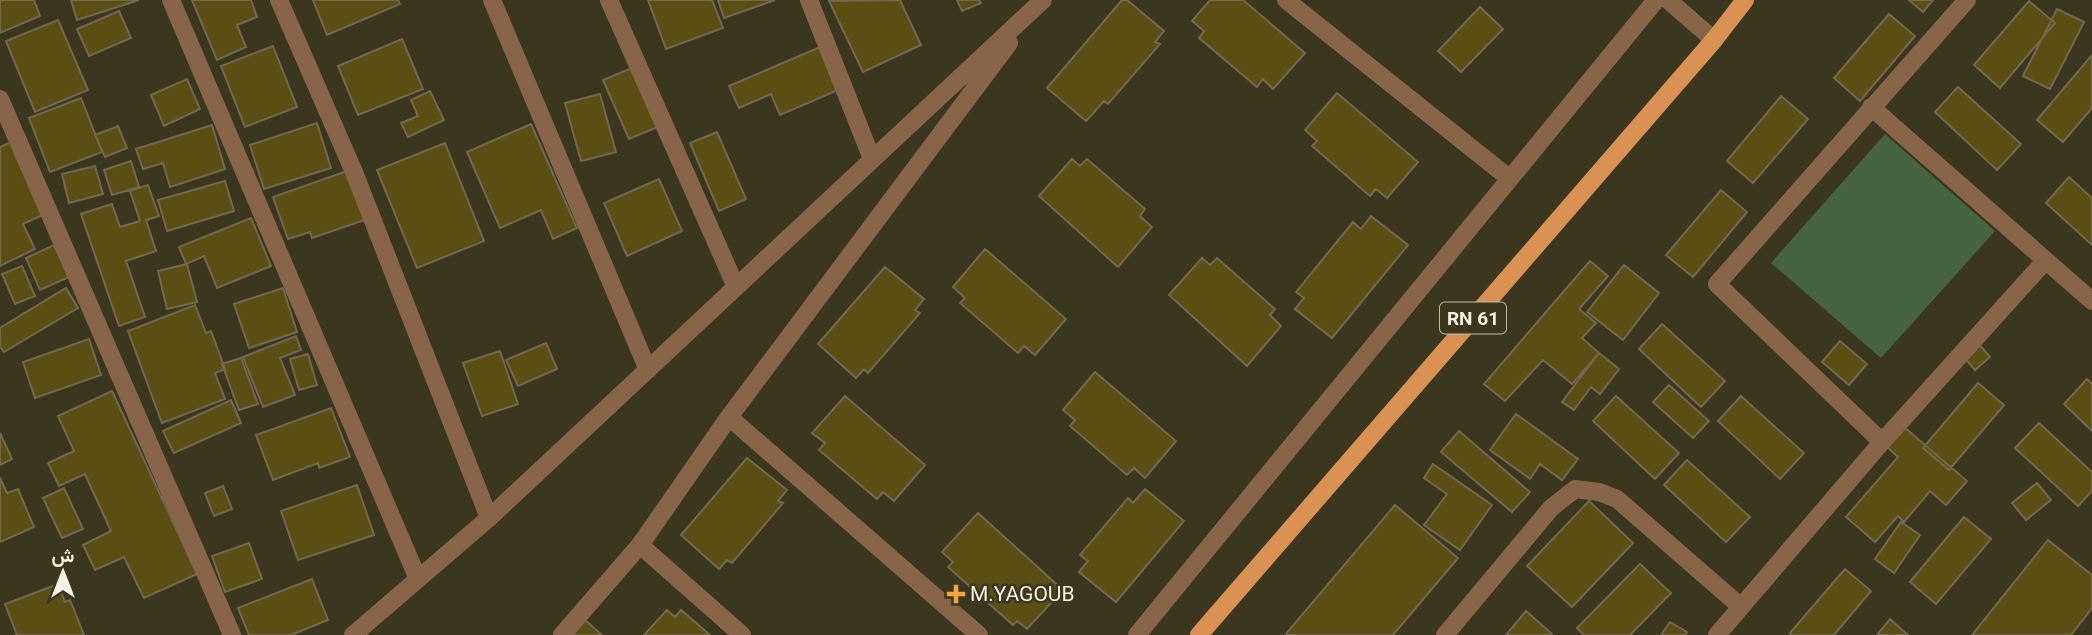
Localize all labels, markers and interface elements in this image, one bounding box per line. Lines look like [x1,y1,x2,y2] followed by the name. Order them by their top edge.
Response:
[1440,302,1506,334] road number: RN 61
[28,537,98,607] north arrow
[52,544,75,567] text: ش
[970,582,1075,606] place label: M.YAGOUB
[948,586,964,602] marker: M.YAGOUB

